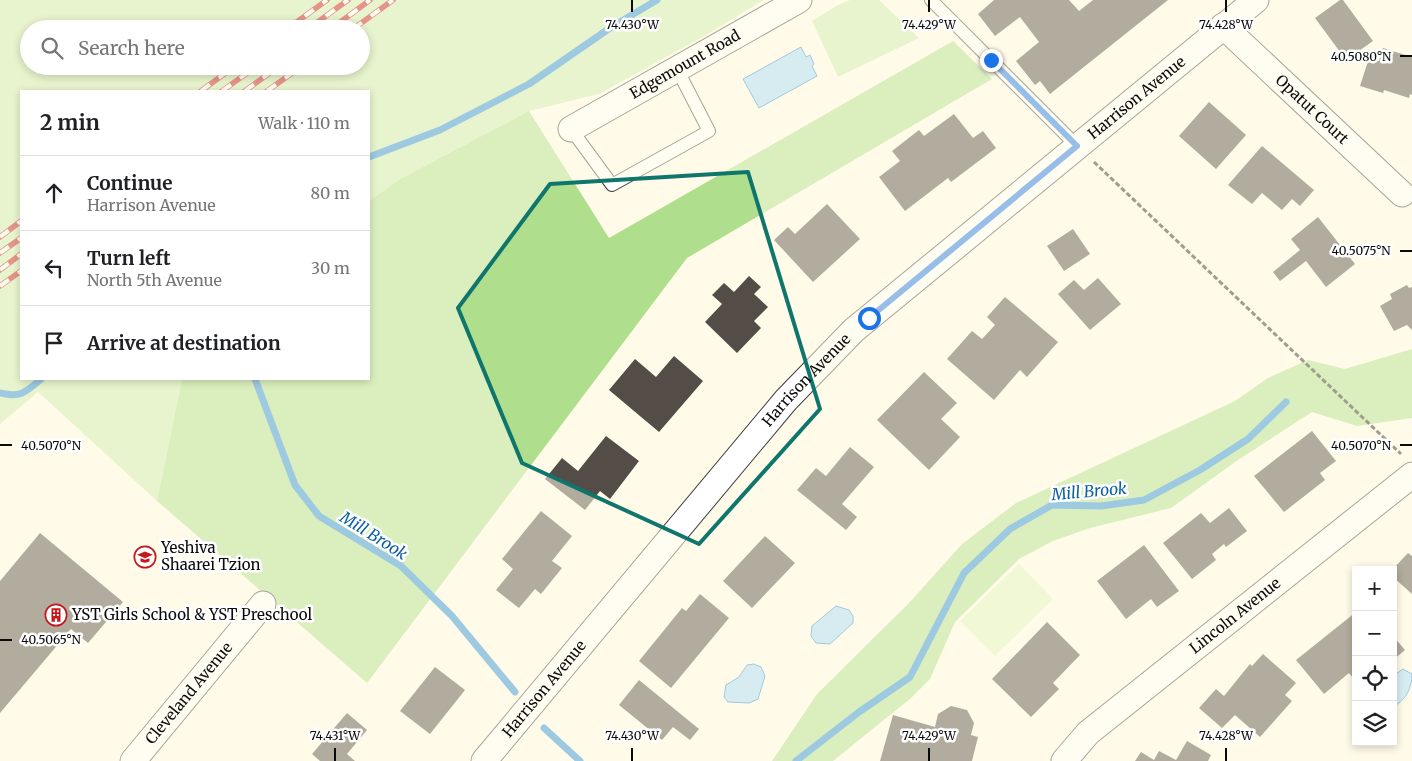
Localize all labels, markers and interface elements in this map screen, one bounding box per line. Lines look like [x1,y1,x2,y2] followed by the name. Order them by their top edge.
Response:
[605,17,660,32] text: 74.430°W
[902,17,957,32] text: 74.429°W
[1199,17,1254,32] text: 74.428°W
[20,20,370,75] search box
[626,25,743,103] street label: Edgemount Road
[38,34,66,62] icon: search
[78,36,185,60] text: Search here
[980,49,1003,72] route end
[1331,49,1392,64] text: 40.5080°N
[1084,52,1189,143] street label: Harrison Avenue
[1272,70,1353,148] street label: Opatut Court
[40,109,100,136] text: 2 min
[258,113,350,133] text: Walk · 110 m
[87,171,173,195] text: Continue
[40,179,68,207] icon: ahead
[311,183,350,203] text: 80 m
[87,195,216,215] text: Harrison Avenue
[1332,243,1391,258] text: 40.5075°N
[87,246,171,270] text: Turn left
[40,254,68,282] icon: left
[311,258,350,278] text: 30 m
[87,270,222,290] text: North 5th Avenue
[858,307,881,330] route start
[40,329,68,357] icon: arrive
[758,329,854,430] street label: Harrison Avenue
[87,331,281,355] text: Arrive at destination
[21,438,82,453] text: 40.5070°N
[1331,438,1392,453] text: 40.5070°N
[1050,478,1128,504] water label: Mill Brook
[336,506,411,564] water label: Mill Brook
[160,538,261,574] place label: Yeshiva Shaarei Tzion
[133,545,157,569] school or university icon: Yeshiva Shaarei Tzion
[1352,566,1397,746] map controls
[1352,566,1397,611] button: +
[1186,573,1284,657] street label: Lincoln Avenue
[44,603,68,627] building icon: YST Girls School & YST Preschool
[71,605,312,624] place label: YST Girls School & YST Preschool
[1352,611,1397,656] button: −
[21,632,81,647] text: 40.5065°N
[498,636,590,741] street label: Harrison Avenue
[141,638,237,748] street label: Cleveland Avenue
[1352,656,1397,701] button: locate
[1352,701,1397,746] button: layers
[310,728,361,743] text: 74.431°W
[605,728,660,743] text: 74.430°W
[902,728,957,743] text: 74.429°W
[1199,728,1254,743] text: 74.428°W

